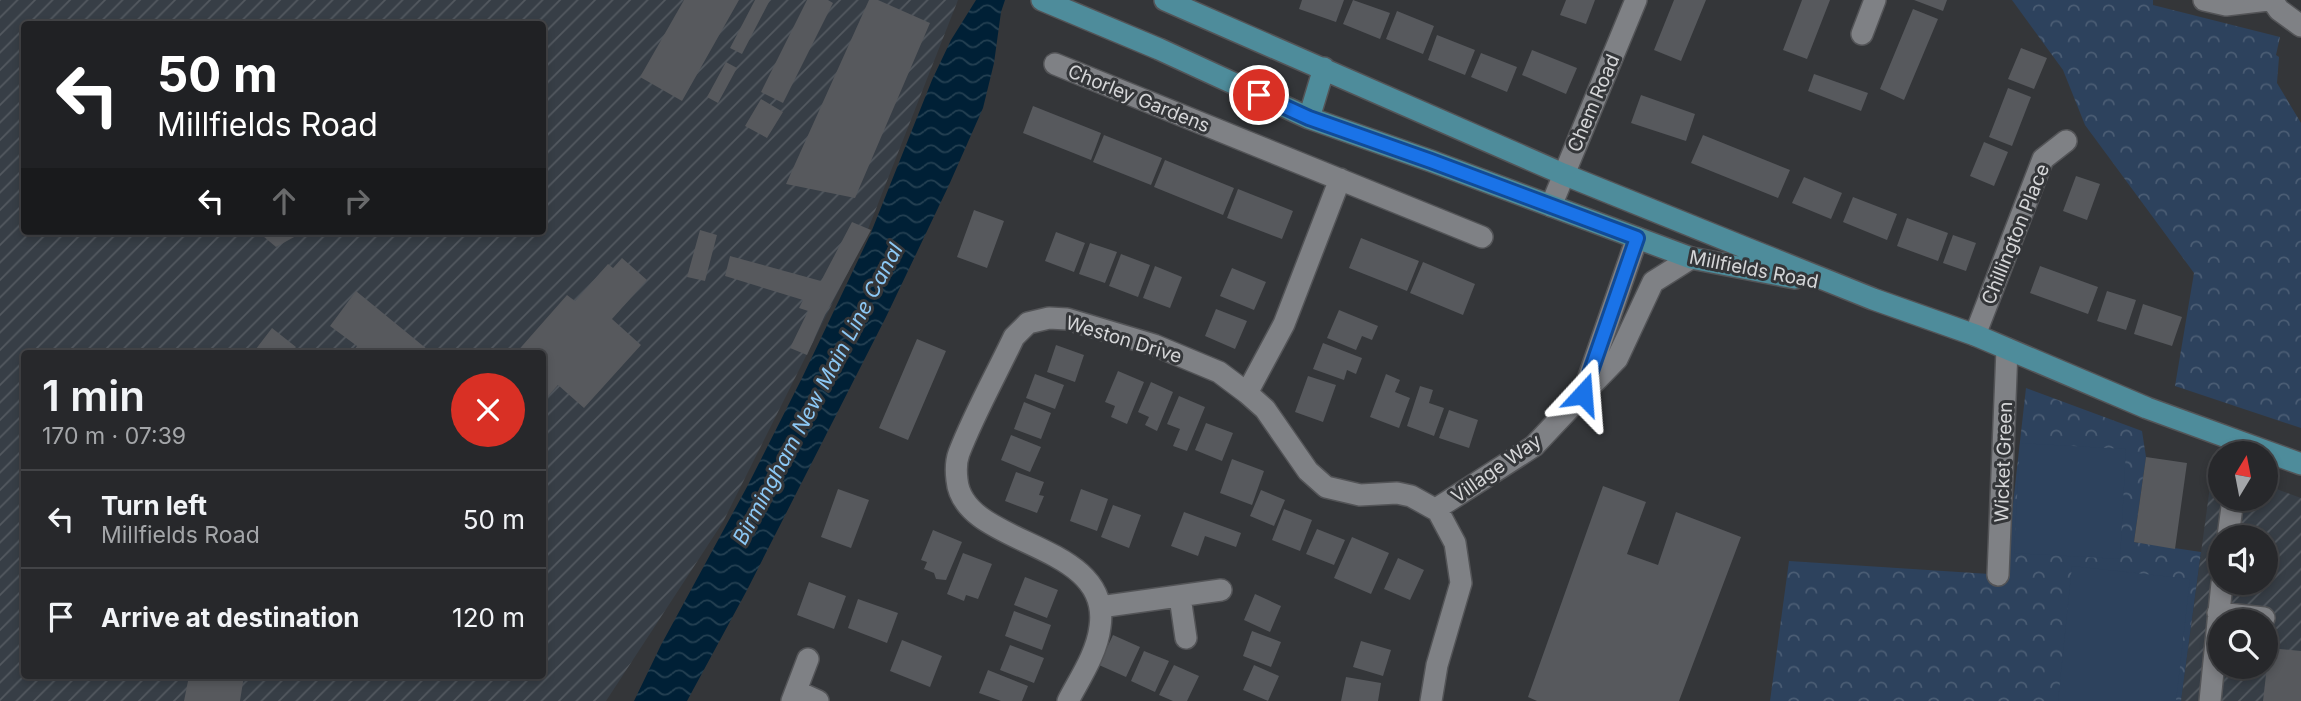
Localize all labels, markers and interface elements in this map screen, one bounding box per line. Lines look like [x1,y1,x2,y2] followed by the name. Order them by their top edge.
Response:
[157,45,278,104] text: 50 m
[42,49,133,140] icon: left
[1563,51,1624,156] street label: Chem Road
[1065,60,1213,137] street label: Chorley Gardens
[1229,65,1289,125] pin
[1240,76,1278,114] icon: arrive
[157,105,378,144] text: Millfields Road
[1977,160,2054,308] street label: Chillington Place
[192,182,230,220] icon: left
[265,182,303,220] icon: ahead
[338,182,376,220] icon: right
[727,238,908,549] water label: Birmingham New Main Line Canal
[1687,246,1820,293] street label: Millfields Road
[1063,311,1185,368] street label: Weston Drive
[1546,357,1620,431] position arrow
[42,370,145,421] text: 1 min
[451,373,525,447] button: close
[1990,401,2017,523] street label: Wicket Green
[42,422,186,450] text: 170 m · 07:39
[1447,429,1546,508] street label: Village Way
[2208,441,2278,511] north arrow
[2208,441,2278,679] map controls
[101,490,207,521] text: Turn left
[42,500,80,538] icon: left
[463,504,525,535] text: 50 m
[101,521,260,549] text: Millfields Road
[2208,525,2278,595] button: sound
[42,598,80,636] icon: arrive
[101,602,360,633] text: Arrive at destination
[452,602,525,633] text: 120 m
[2208,609,2278,679] button: search

